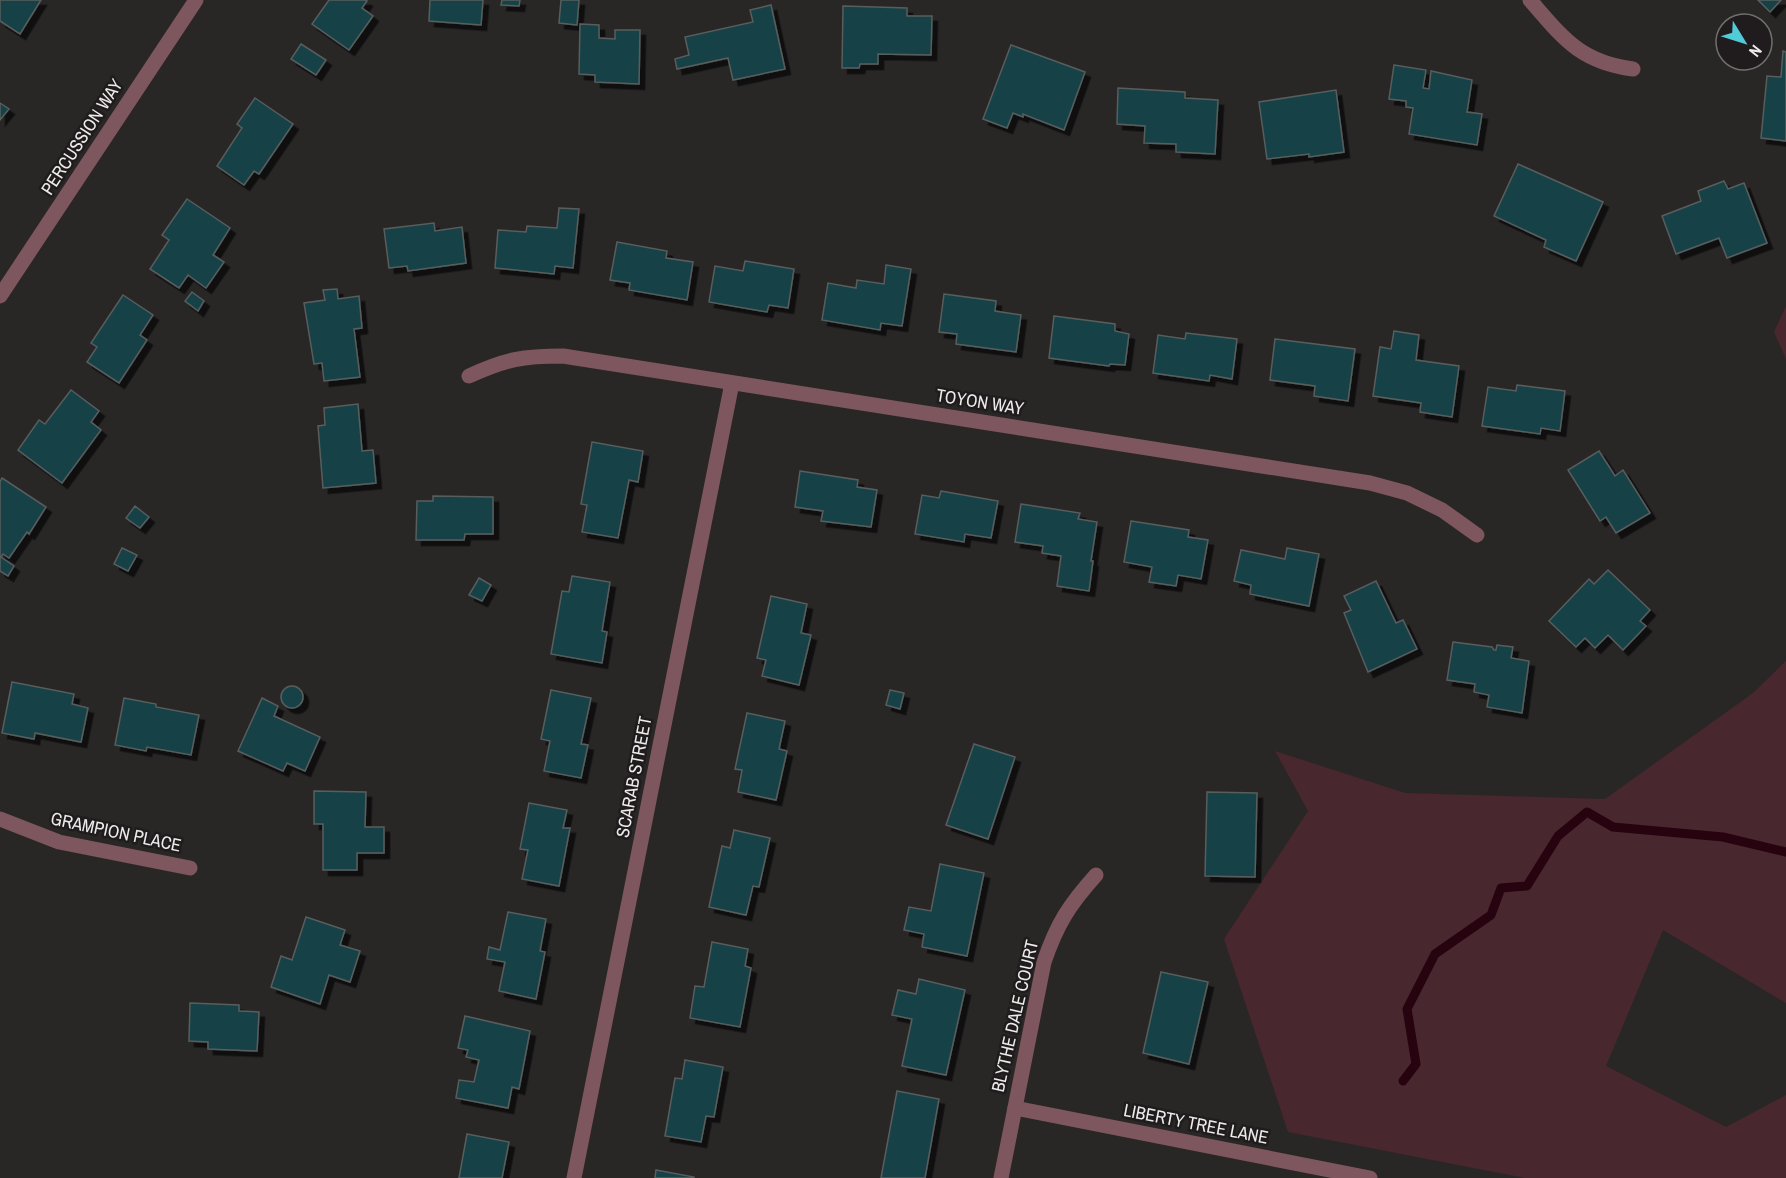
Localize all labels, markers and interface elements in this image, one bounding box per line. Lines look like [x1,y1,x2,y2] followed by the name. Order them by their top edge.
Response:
[1714,12,1774,72] north arrow
[1744,41,1767,62] text: N
[35,74,129,200] street label: PERCUSSION WAY
[934,382,1026,421] street label: TOYON WAY
[610,714,658,840] street label: SCARAB STREET
[49,805,184,858] street label: GRAMPION PLACE
[985,937,1044,1094] street label: BLYTHE DALE COURT
[1122,1097,1271,1150] street label: LIBERTY TREE LANE

